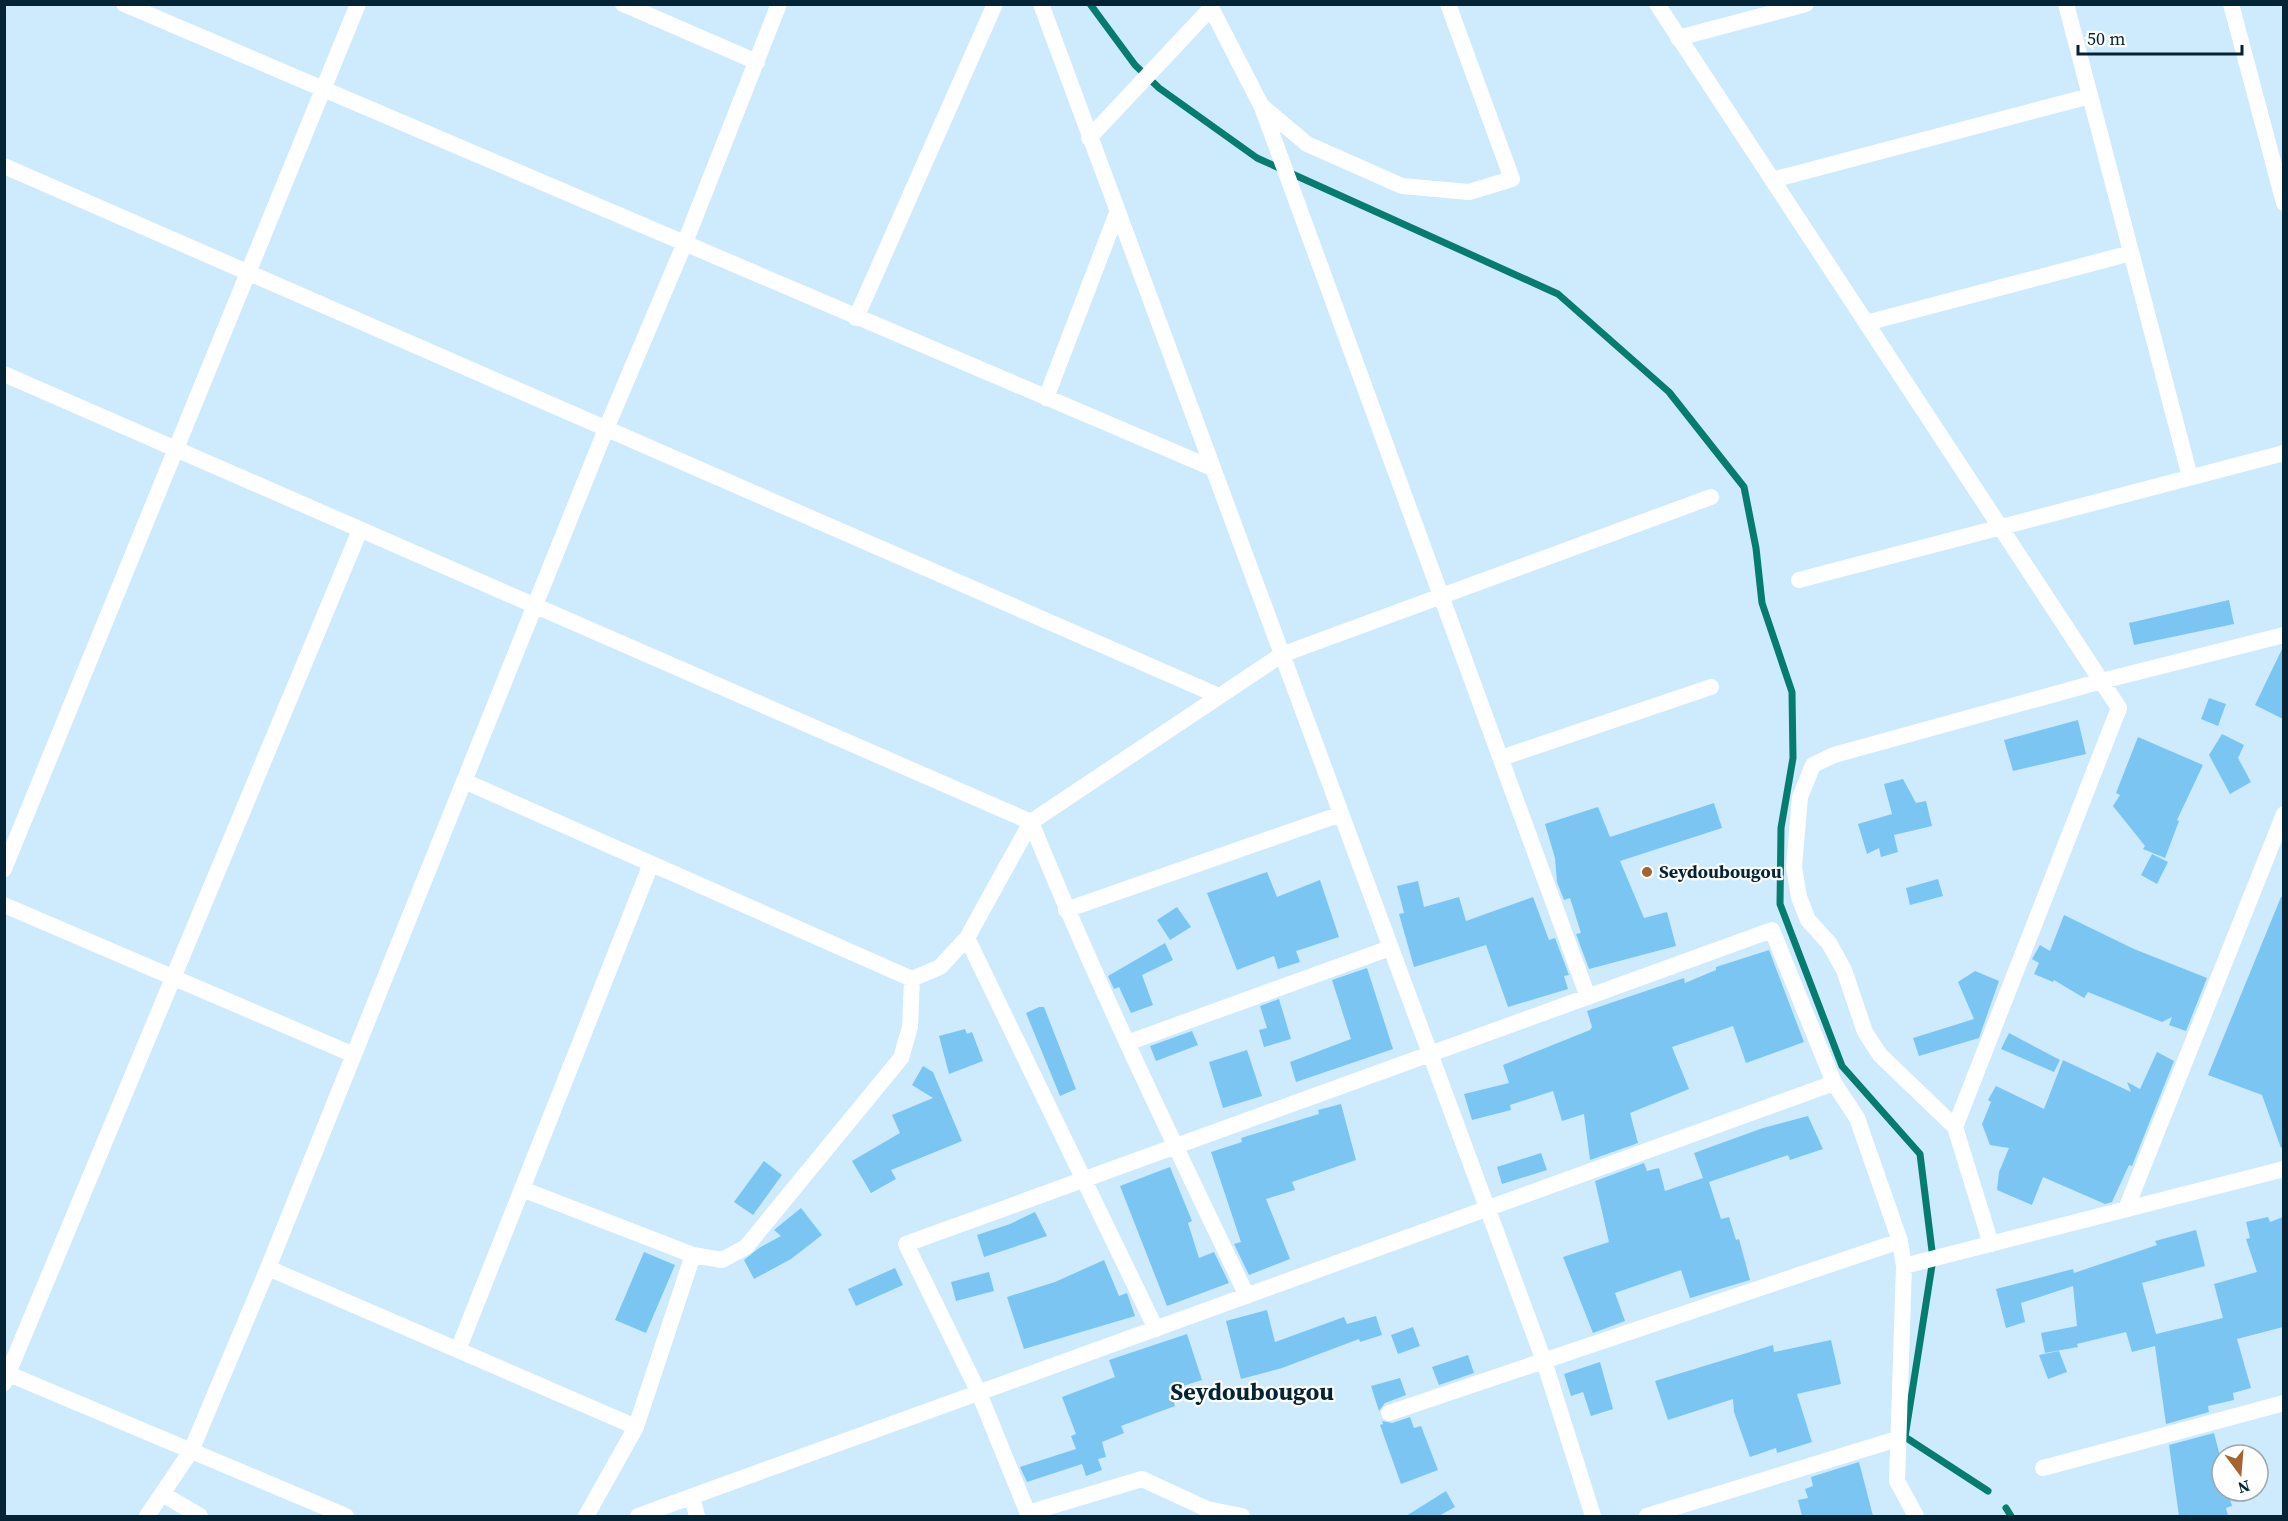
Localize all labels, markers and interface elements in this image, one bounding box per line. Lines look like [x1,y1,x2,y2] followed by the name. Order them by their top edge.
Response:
[2078,18,2242,56] scale bar
[2087,26,2125,51] text: 50 m
[1659,859,1782,884] place label: Seydoubougou
[1640,865,1654,879] marker: Seydoubougou
[1170,1375,1334,1408] district label: Seydoubougou
[2210,1443,2270,1503] north arrow
[2235,1475,2253,1500] text: N

